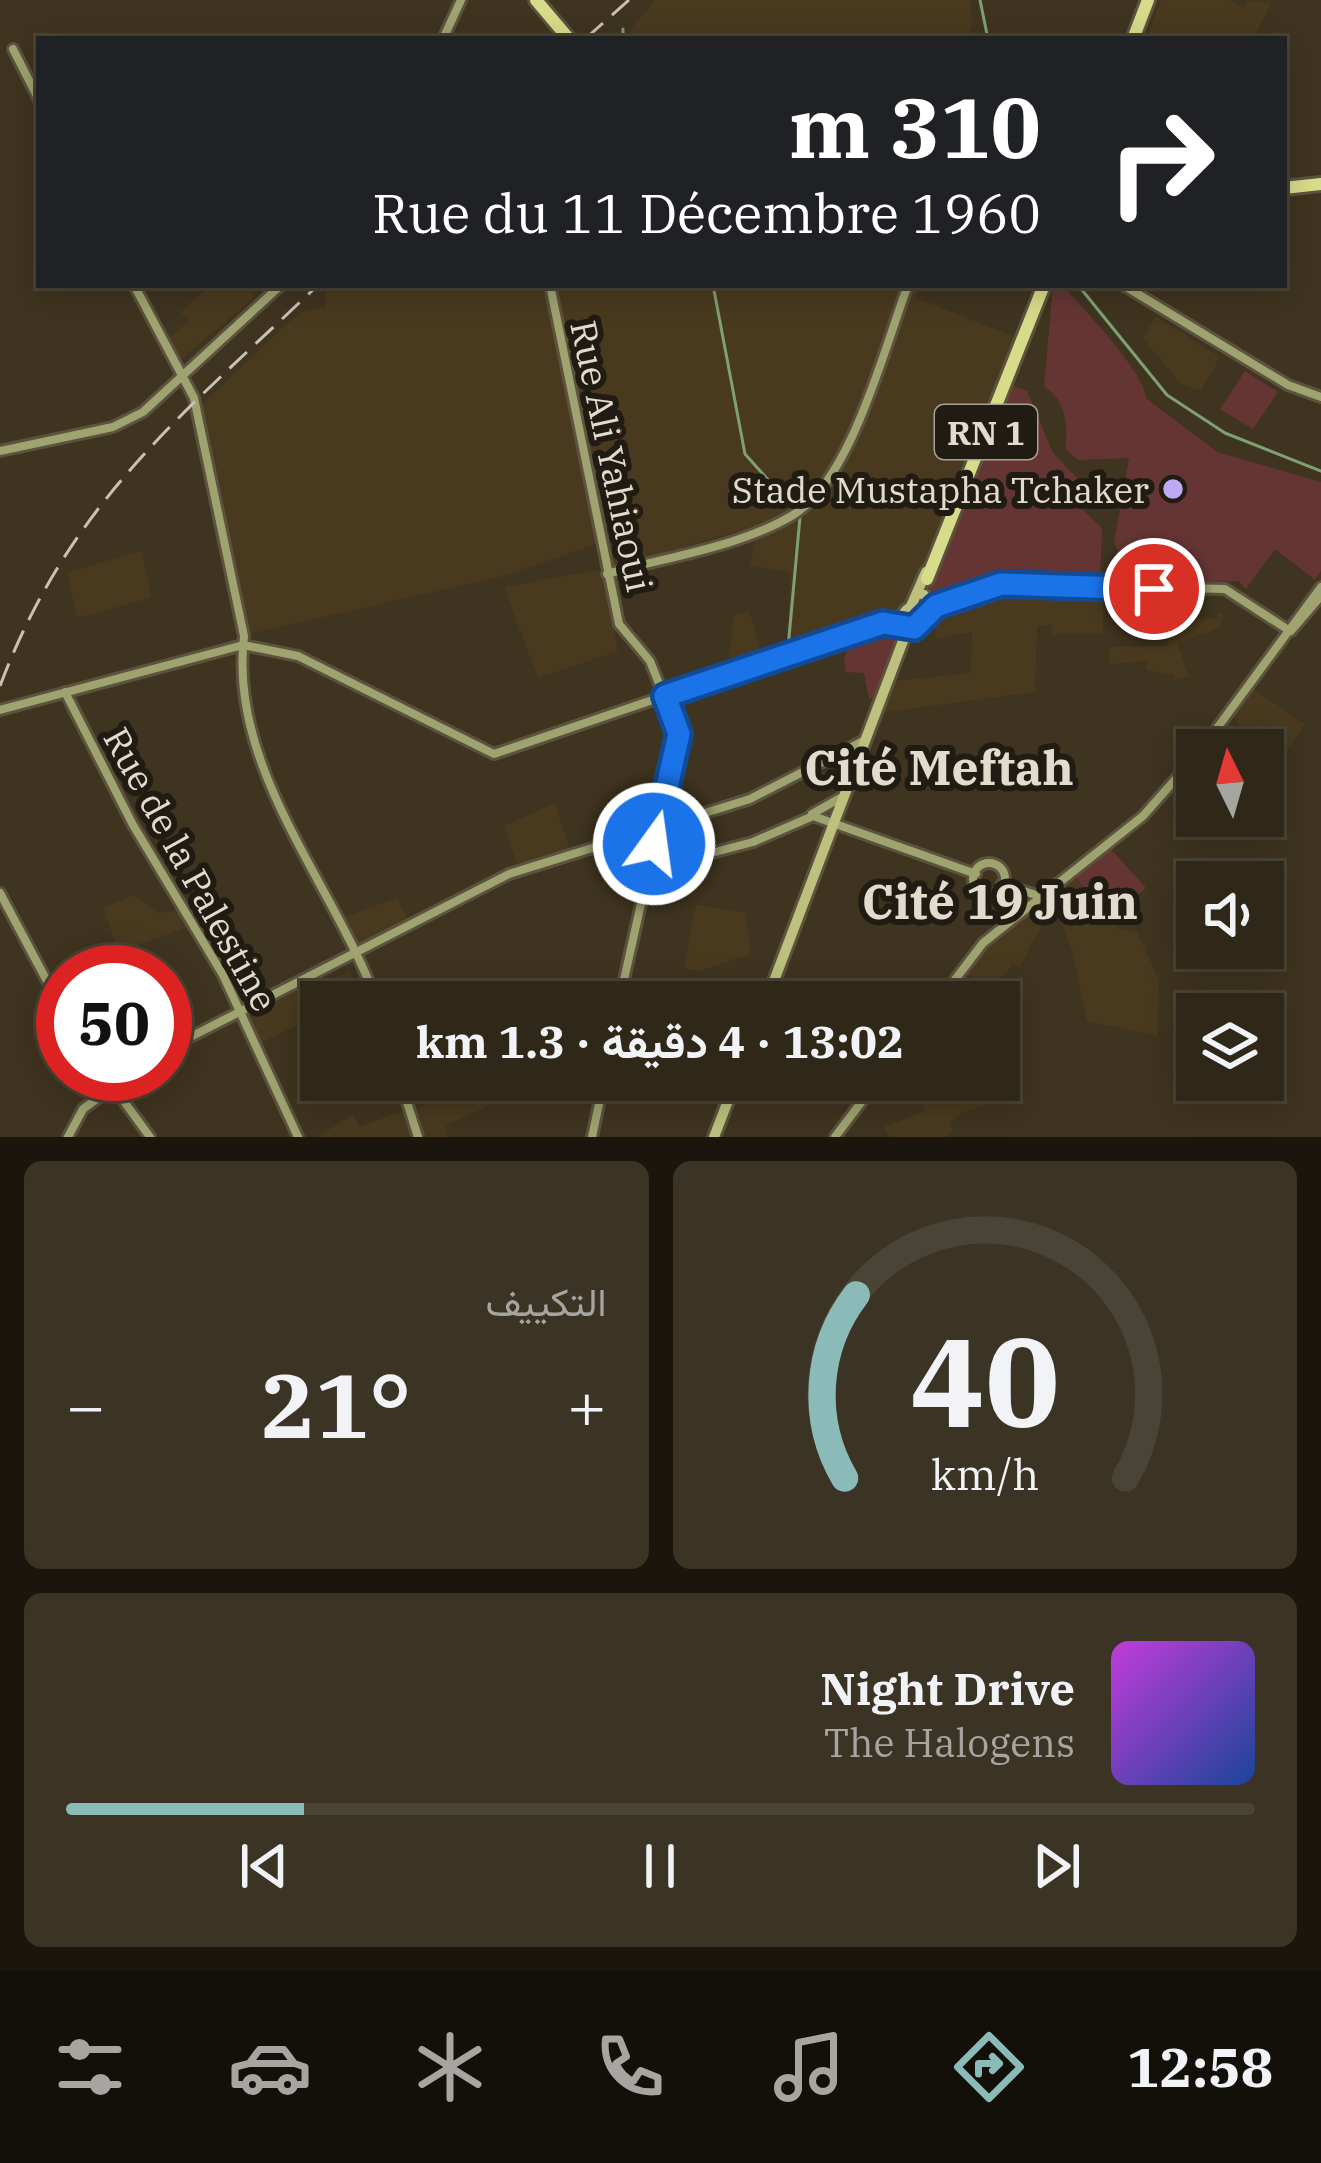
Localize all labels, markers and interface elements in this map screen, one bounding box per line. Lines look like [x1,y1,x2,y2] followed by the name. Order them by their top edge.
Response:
[789,72,1041,181] text: 310 m
[1083,84,1239,240] icon: right
[372,178,1041,248] text: Rue du 11 Décembre 1960
[560,316,664,596] street label: Rue Ali Yahiaoui
[935,405,1037,459] road number: RN 1
[732,466,1149,513] place label: Stade Mustapha Tchaker
[1160,476,1186,502] marker: Stade Mustapha Tchaker
[1103,538,1205,640] pin
[1121,556,1187,622] icon: arrive
[93,719,289,1019] street label: Rue de la Palestine
[1176,729,1284,837] north arrow
[1176,729,1284,1101] map controls
[804,736,1074,798] district label: Cité Meftah
[591,781,717,907] position arrow
[1176,861,1284,969] button: sound
[862,870,1138,932] district label: Cité 19 Juin
[36,945,192,1101] speed limit sign: 50
[1176,993,1284,1101] button: layers
[416,1012,904,1070] text: 13:02 · 4 دقيقة · 1.3 km
[486,1276,607,1327] text: التكييف
[910,1299,1060,1461] text: 40
[261,1346,411,1463] text: 21°
[66,1362,106,1448] text: −
[567,1362,607,1448] text: +
[931,1446,1039,1502] text: km/h
[820,1659,1075,1717] text: Night Drive
[824,1717,1075,1768] text: The Halogens
[231,1833,297,1899] icon: previous
[627,1833,693,1899] icon: pause
[1024,1833,1090,1899] icon: next
[48,2025,132,2109] icon: filters
[228,2025,312,2109] icon: car
[408,2025,492,2109] icon: climate
[588,2025,672,2109] icon: phone
[767,2025,851,2109] icon: music
[947,2025,1031,2109] icon: directions
[1127,2032,1273,2102] text: 12:58

